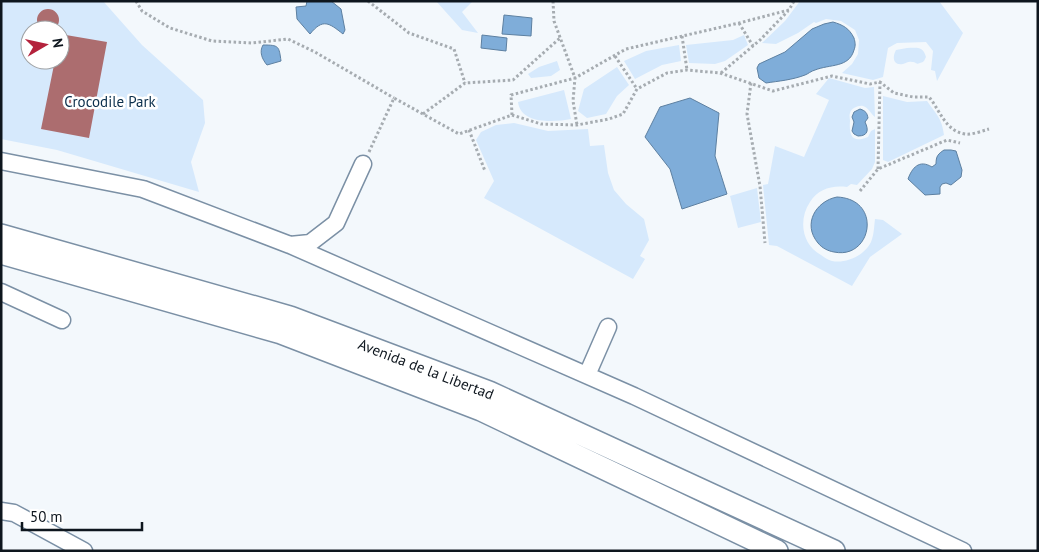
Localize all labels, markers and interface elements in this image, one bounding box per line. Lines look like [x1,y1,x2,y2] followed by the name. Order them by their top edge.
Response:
[20,20,70,70] north arrow
[48,37,67,49] text: N
[64,92,157,111] park label: Crocodile Park
[355,334,497,404] street label: Avenida de la Libertad
[22,500,142,532] scale bar
[30,507,63,526] text: 50 m

